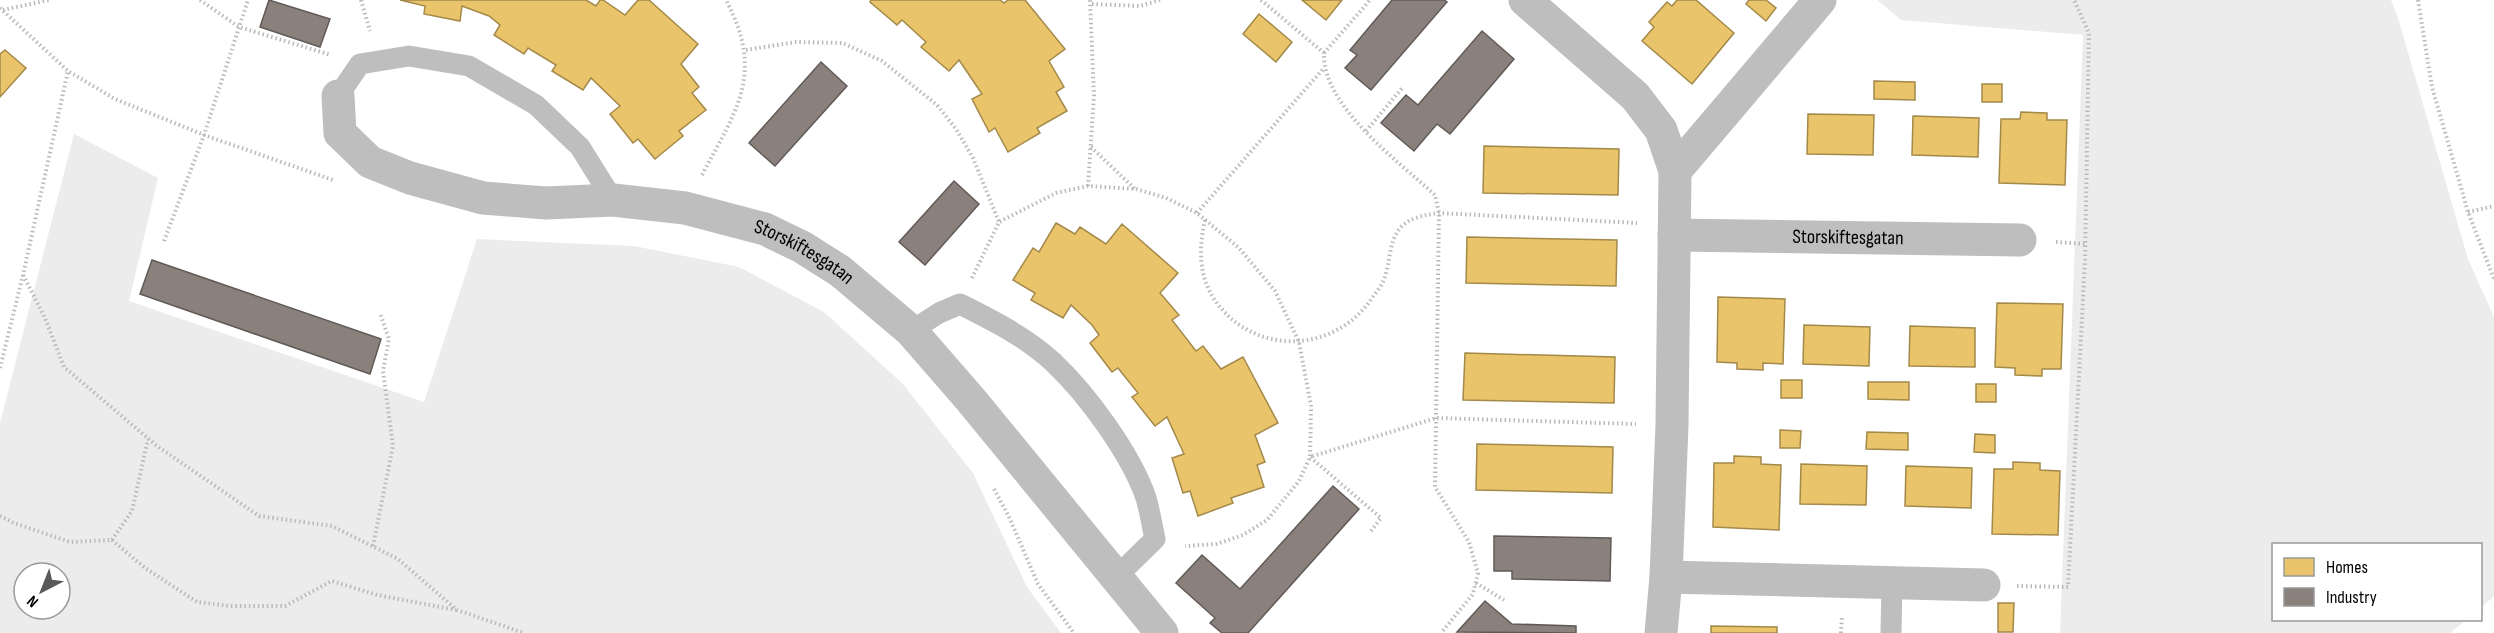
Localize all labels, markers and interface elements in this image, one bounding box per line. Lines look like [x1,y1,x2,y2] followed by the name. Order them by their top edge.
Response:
[752,215,859,290] street label: Storskiftesgatan
[1792,225,1904,250] street label: Storskiftesgatan
[2272,543,2482,621] legend
[2326,557,2368,578] text: Homes
[12,561,72,621] north arrow
[2326,587,2377,608] text: Industry
[23,591,42,611] text: N

